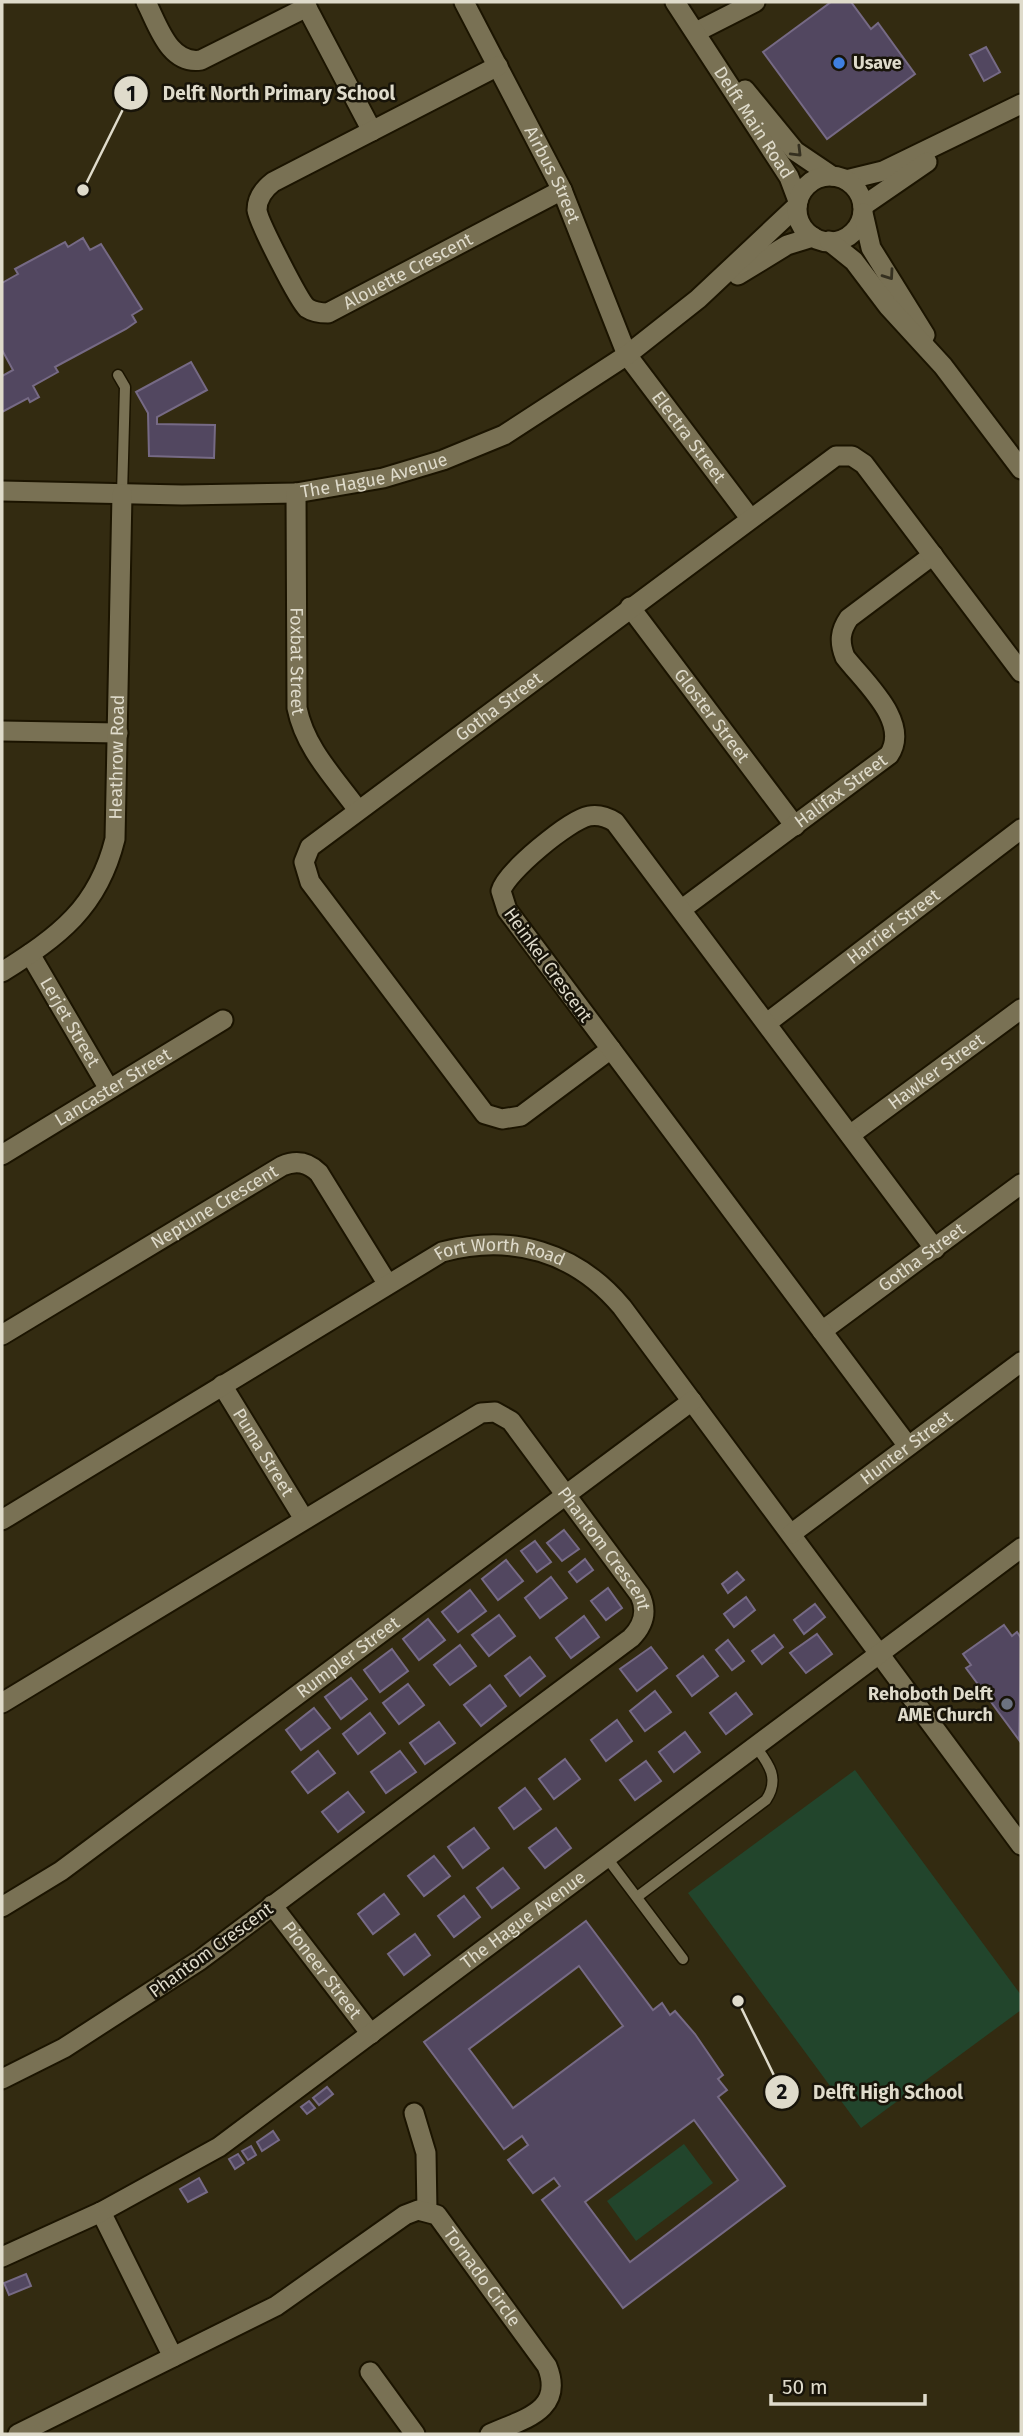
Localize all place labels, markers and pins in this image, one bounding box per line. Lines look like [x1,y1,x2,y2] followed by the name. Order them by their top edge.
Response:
[853,52,902,74] place label: Usave
[831,55,847,71] marker: Usave
[113,73,409,113] callout: Delft North Primary School
[868,1683,994,1726] place label: Rehoboth Delft AME Church
[999,1696,1015,1712] marker: Rehoboth Delft AME Church
[764,2072,977,2112] callout: Delft High School

